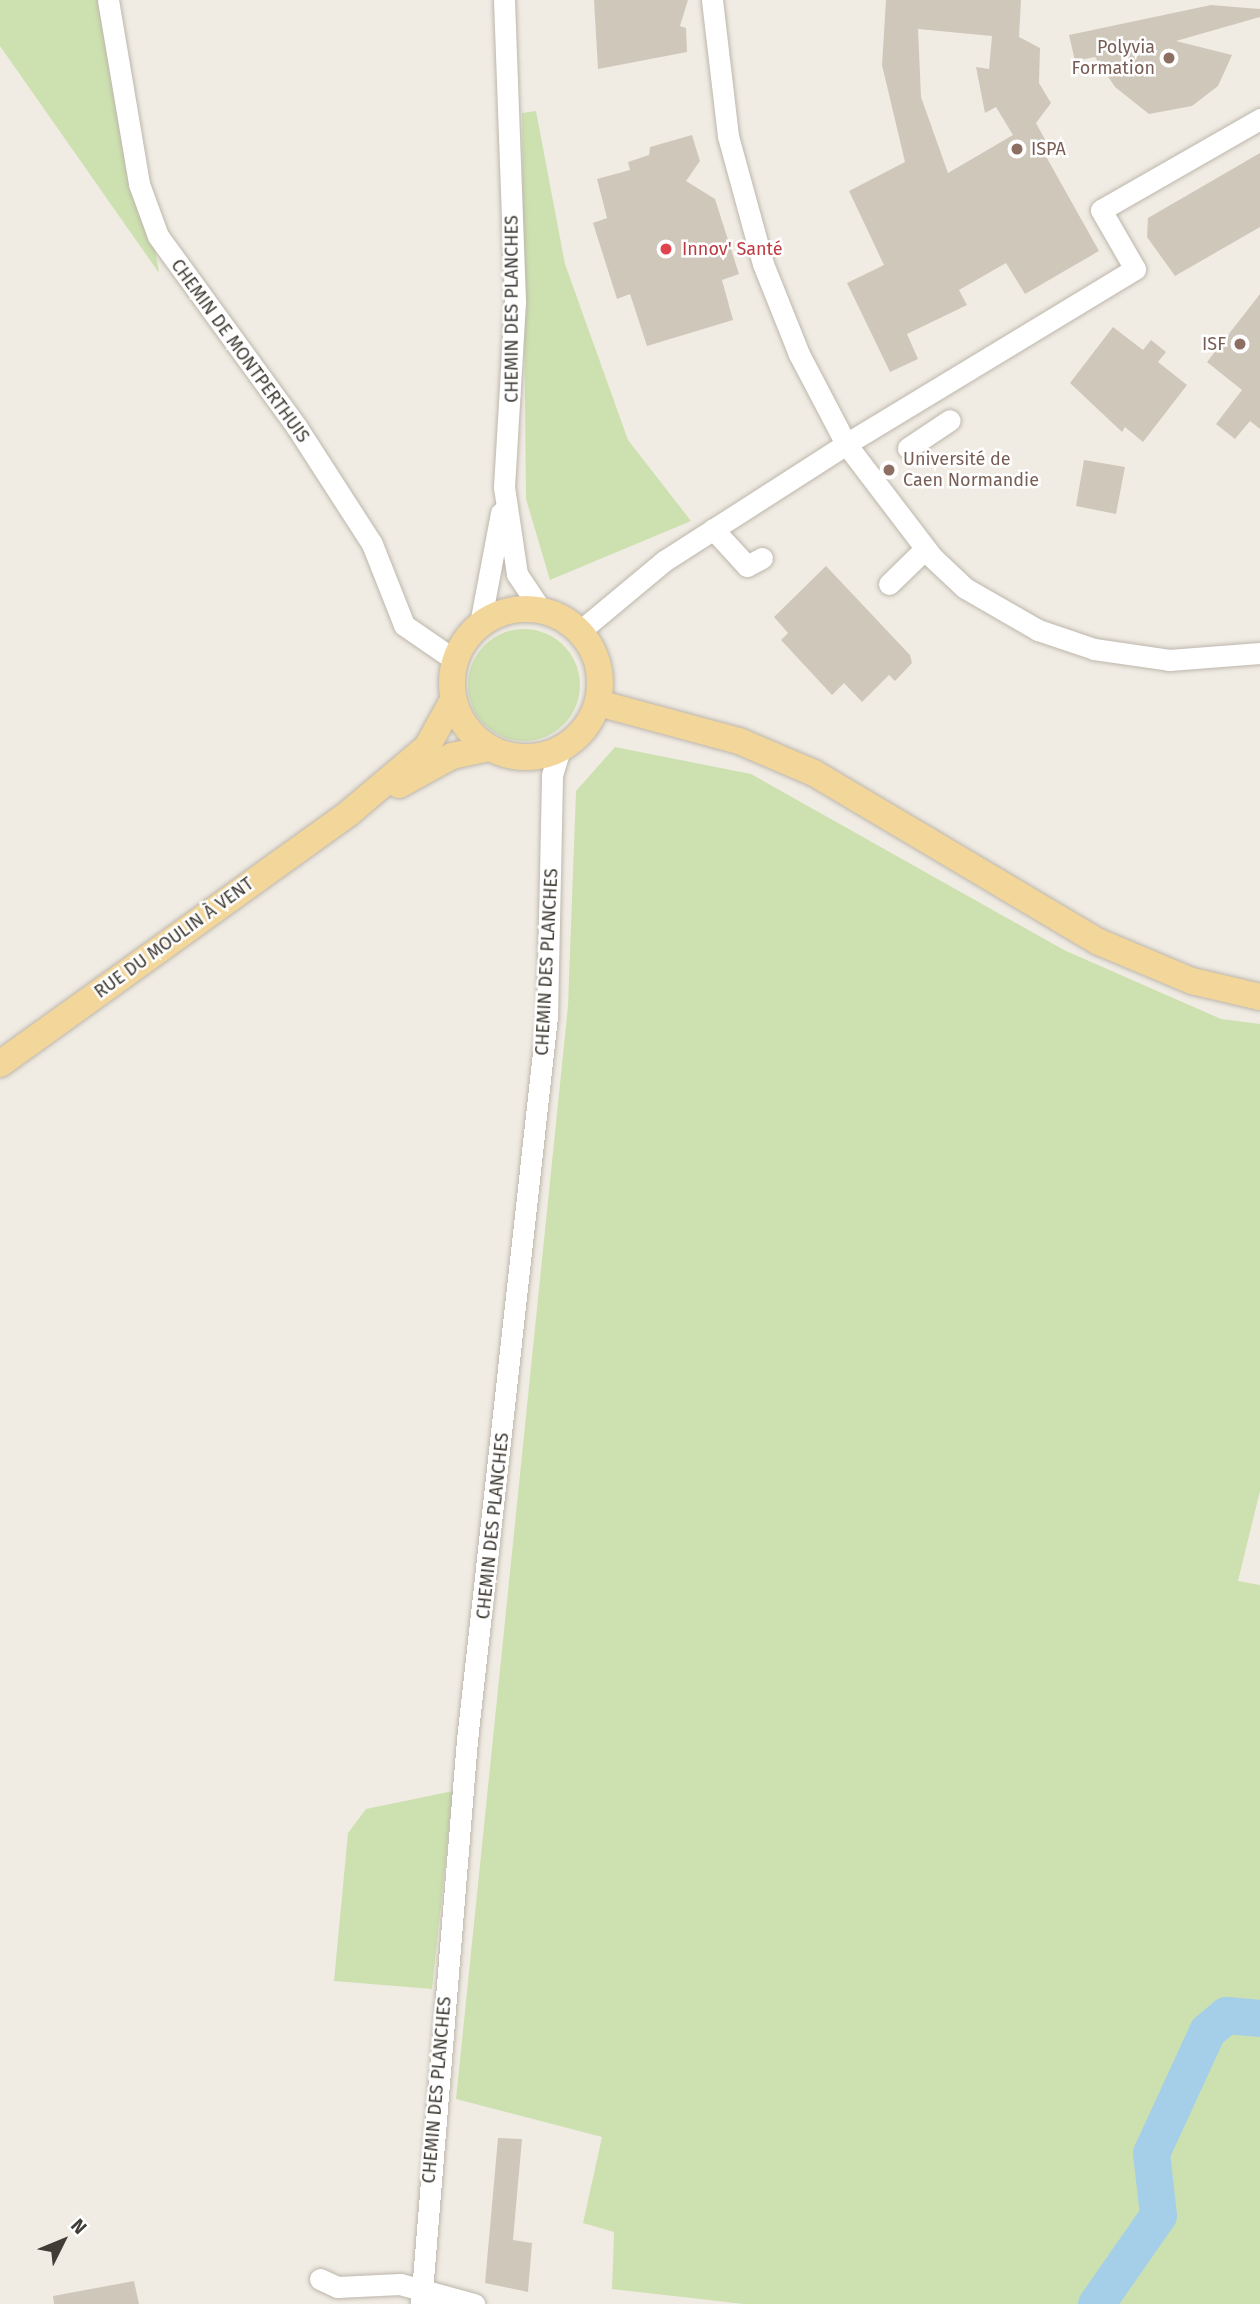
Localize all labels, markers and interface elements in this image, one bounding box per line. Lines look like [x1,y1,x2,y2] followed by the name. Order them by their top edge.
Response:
[1071,37,1155,80] place label: Polyvia Formation
[1161,50,1177,66] marker: Polyvia Formation
[1031,138,1066,160] place label: ISPA
[1009,141,1025,157] marker: ISPA
[501,215,523,403] street label: CHEMIN DES PLANCHES
[682,238,783,260] place label: Innov' Santé
[656,239,676,259] marker: Innov' Santé
[166,255,314,447] street label: CHEMIN DE MONTPERTHUIS
[1202,333,1226,355] place label: ISF
[1232,336,1248,352] marker: ISF
[903,449,1039,491] place label: Université de Caen Normandie
[881,462,897,478] marker: Université de Caen Normandie
[531,868,563,1056] street label: CHEMIN DES PLANCHES
[90,873,258,1003] street label: RUE DU MOULIN À VENT
[472,1432,514,1620] street label: CHEMIN DES PLANCHES
[418,1996,456,2184] street label: CHEMIN DES PLANCHES
[28,2206,98,2276] north arrow
[66,2214,91,2239] text: N

